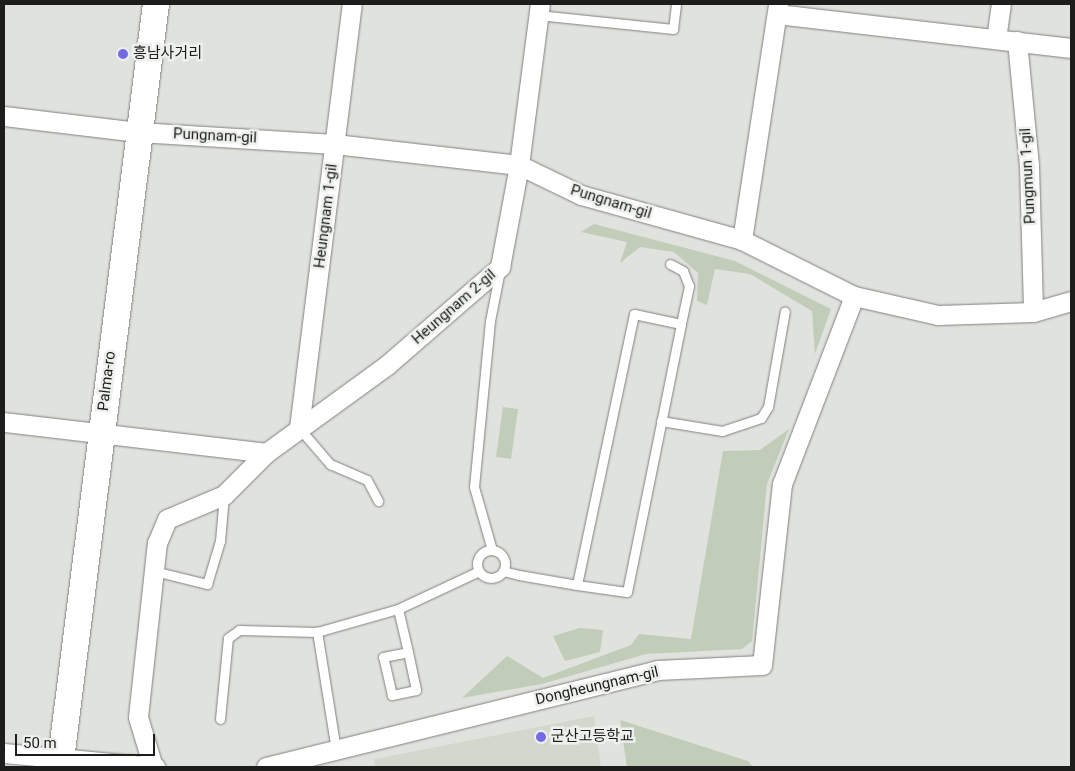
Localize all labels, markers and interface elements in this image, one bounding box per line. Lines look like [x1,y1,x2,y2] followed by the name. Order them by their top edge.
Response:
[133,45,202,63] place label: 흥남사거리
[117,48,129,60] marker: 흥남사거리
[173,125,257,147] street label: Pungnam-gil
[1016,128,1040,224] street label: Pungmun 1-gil
[311,163,341,269] street label: Heungnam 1-gil
[568,181,654,223] street label: Pungnam-gil
[408,266,500,348] street label: Heungnam 2-gil
[94,350,120,412] street label: Palma-ro
[534,663,660,709] street label: Dongheungnam-gil
[18,724,158,756] scale bar
[551,728,634,746] place label: 군산고등학교
[535,731,547,743] marker: 군산고등학교
[23,734,57,752] text: 50 m

